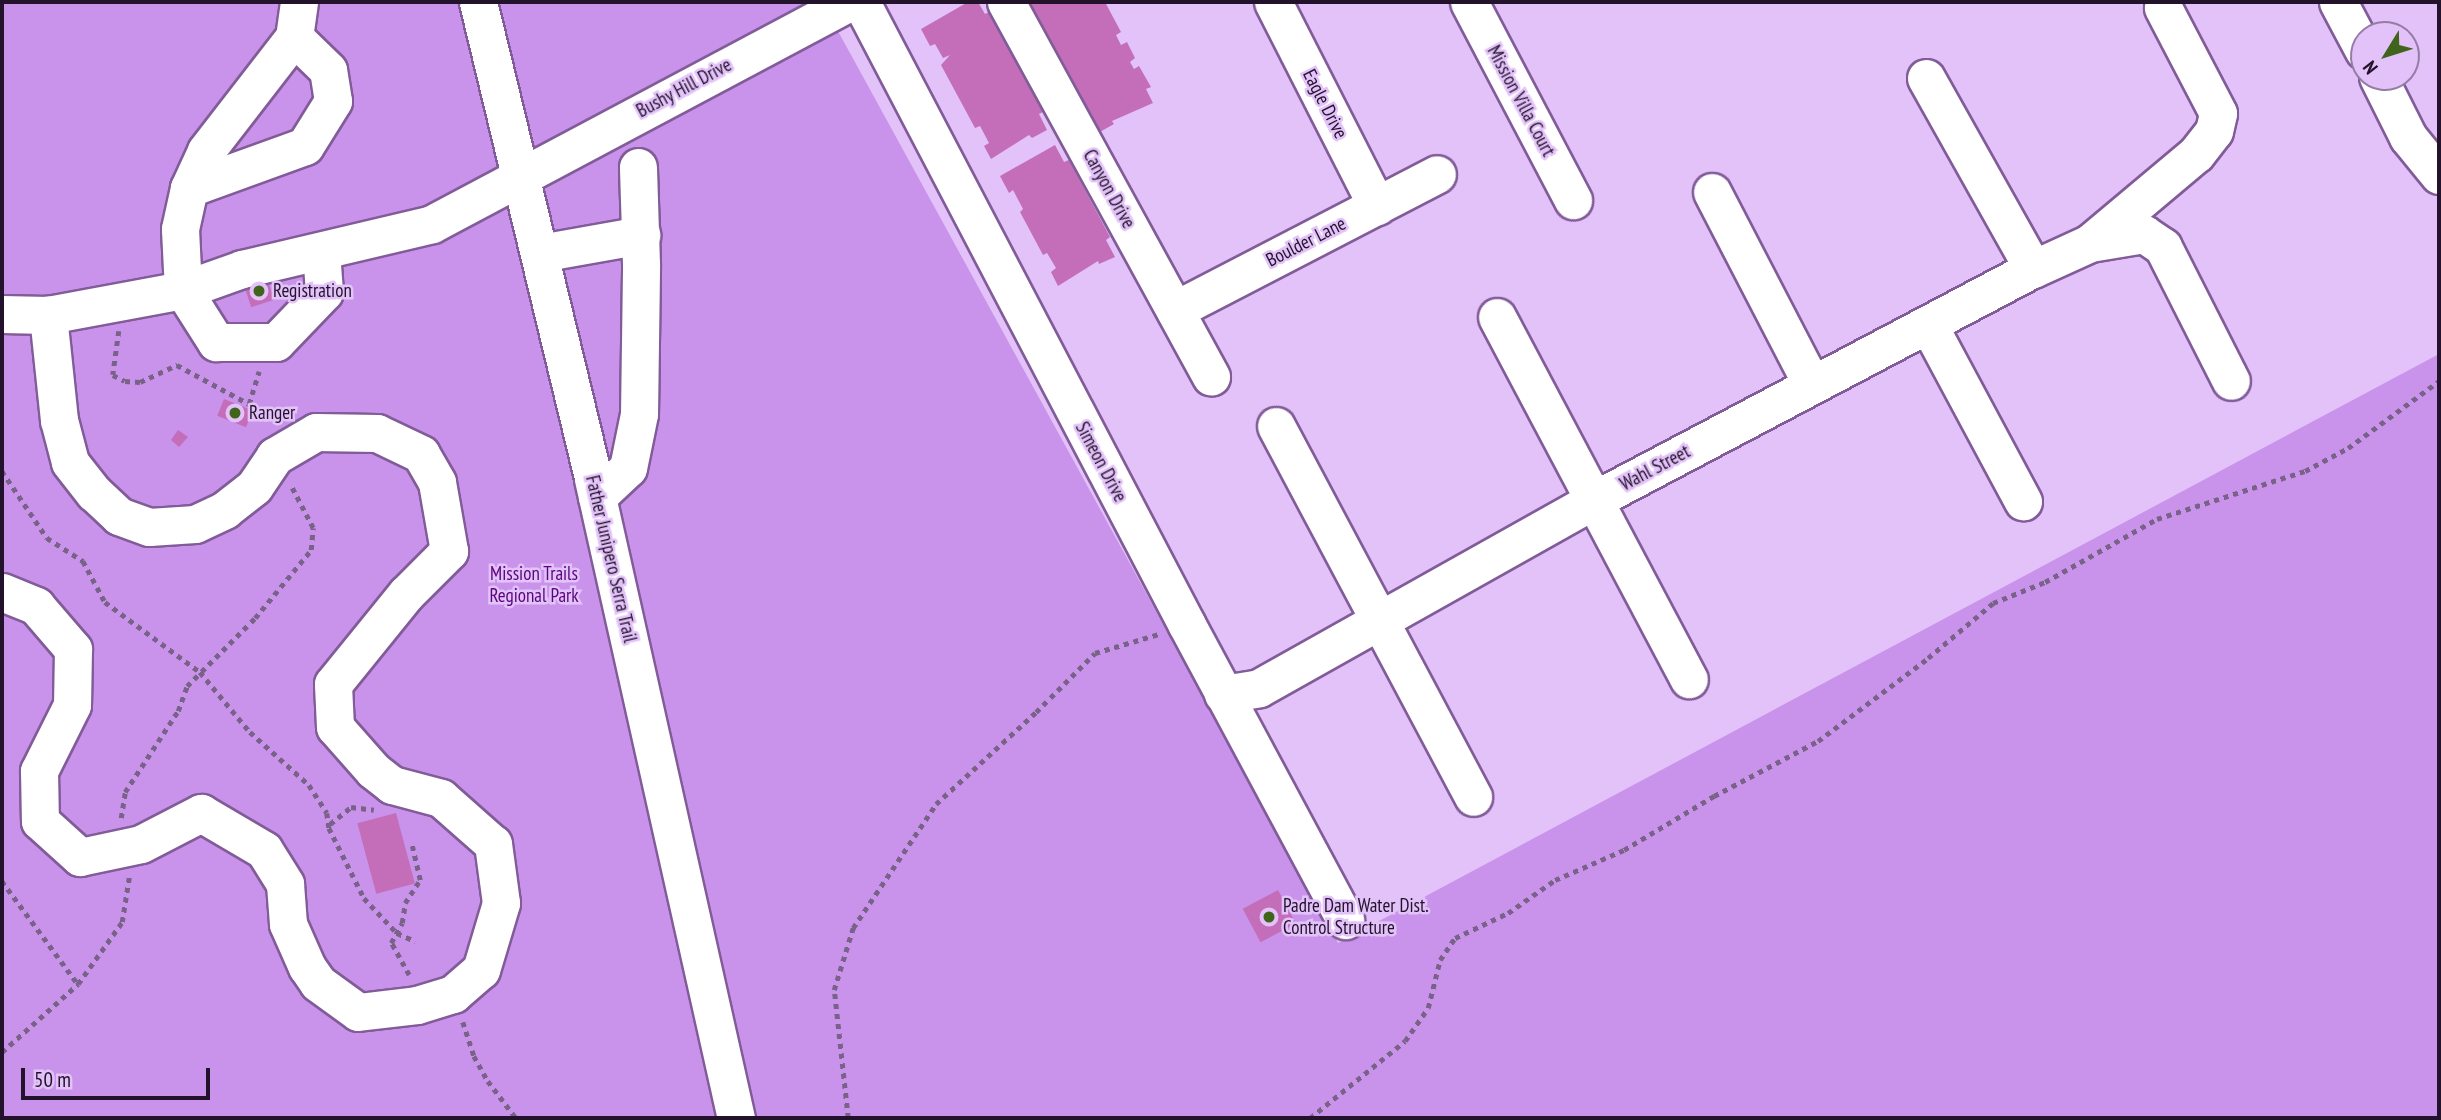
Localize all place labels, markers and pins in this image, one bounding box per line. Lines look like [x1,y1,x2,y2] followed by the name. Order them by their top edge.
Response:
[273,280,352,302] place label: Registration
[251,283,267,299] marker: Registration
[249,402,295,424] place label: Ranger
[227,405,243,421] marker: Ranger
[1283,895,1429,939] place label: Padre Dam Water Dist. Control Structure
[1261,909,1277,925] marker: Padre Dam Water Dist. Control Structure

